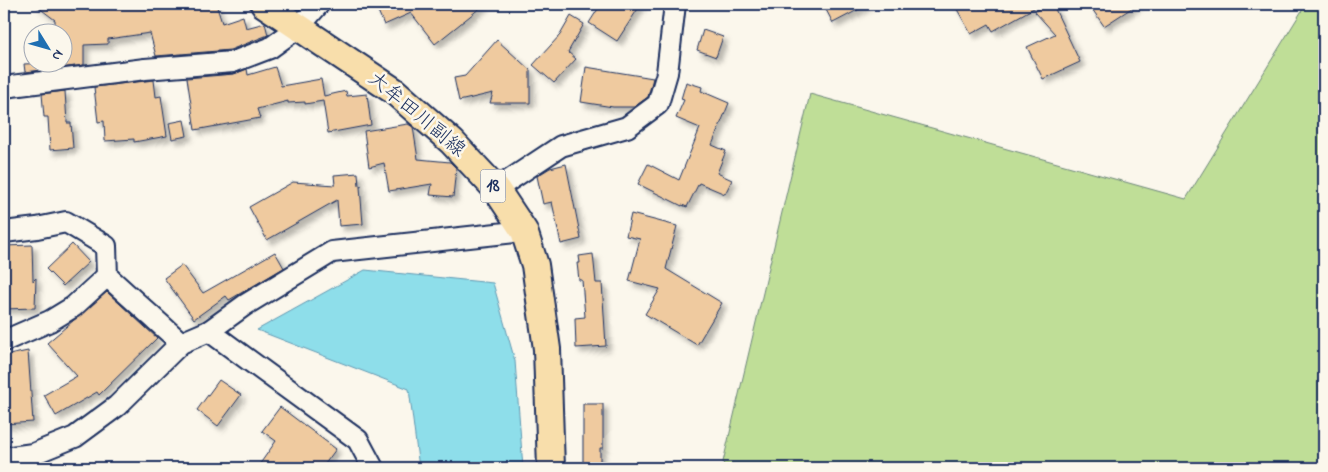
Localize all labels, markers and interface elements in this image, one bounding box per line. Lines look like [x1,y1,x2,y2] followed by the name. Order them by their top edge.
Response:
[22,22,72,72] north arrow
[46,45,68,65] text: N
[361,65,471,165] street label: 大牟田川副線
[480,170,506,202] road number: 18

